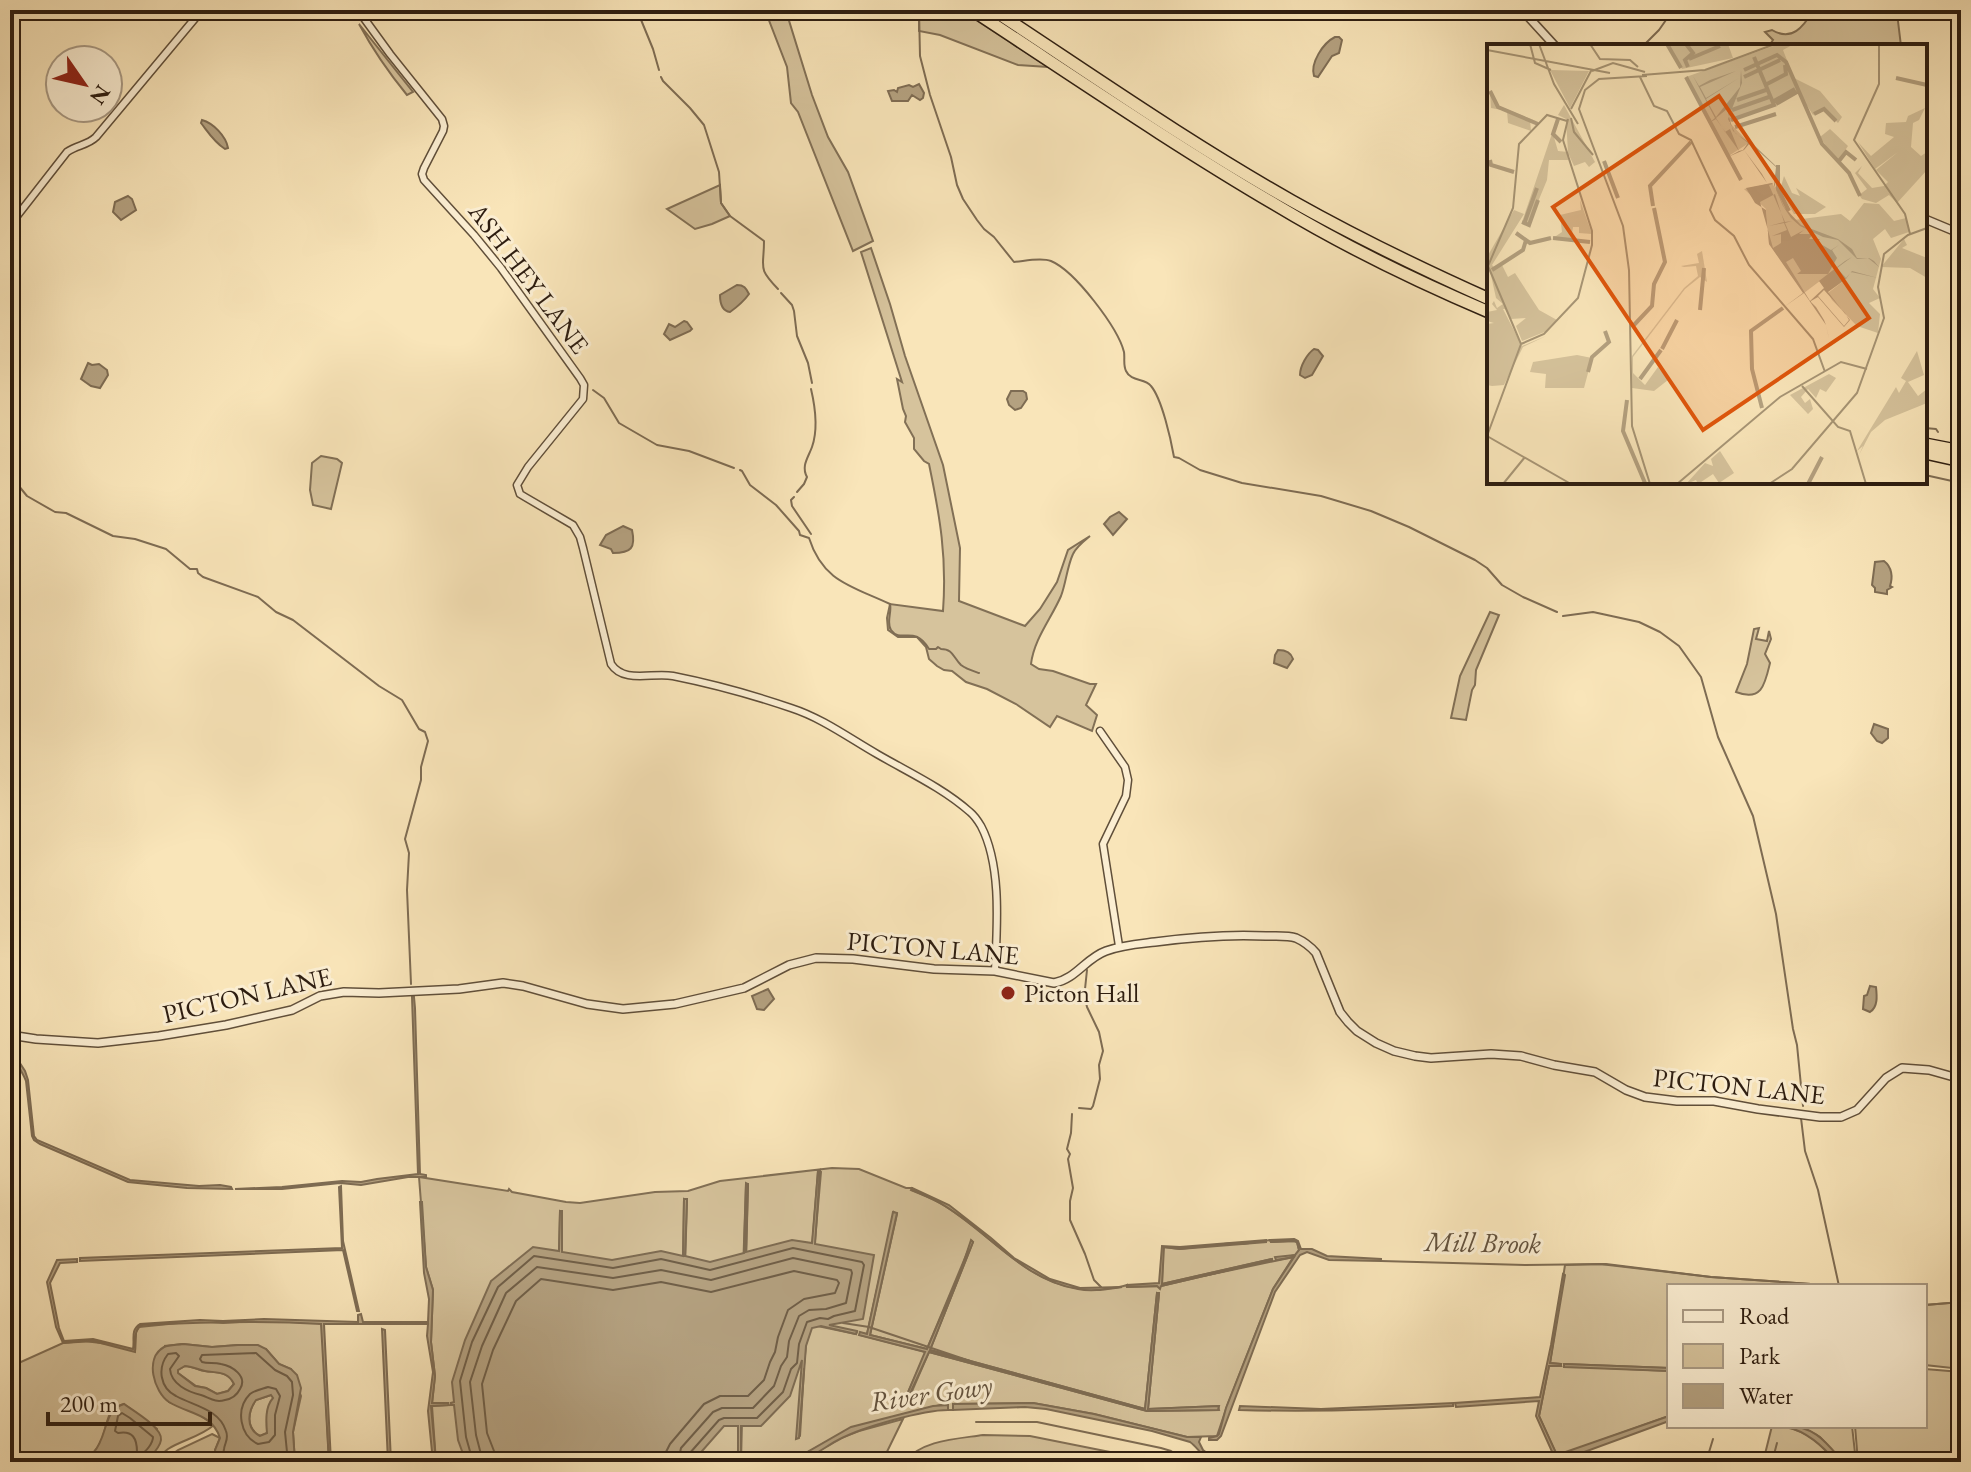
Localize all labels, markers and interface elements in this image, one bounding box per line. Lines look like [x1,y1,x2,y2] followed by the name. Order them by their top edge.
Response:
[44,44,124,124] north arrow
[1487,44,1927,484] inset map
[83,79,117,111] text: N
[460,195,597,361] street label: ASH HEY LANE
[846,924,1021,972] street label: PICTON LANE
[159,959,335,1031] street label: PICTON LANE
[1024,976,1139,1010] place label: Picton Hall
[999,984,1017,1002] marker: Picton Hall
[1651,1060,1827,1112] street label: PICTON LANE
[1422,1223,1542,1261] water label: Mill Brook
[1667,1284,1927,1428] legend
[1739,1300,1790,1331] text: Road
[1739,1340,1781,1371] text: Park
[867,1366,995,1419] water label: River Gowy
[48,1376,210,1426] scale bar
[1739,1380,1793,1411] text: Water
[60,1388,118,1419] text: 200 m

